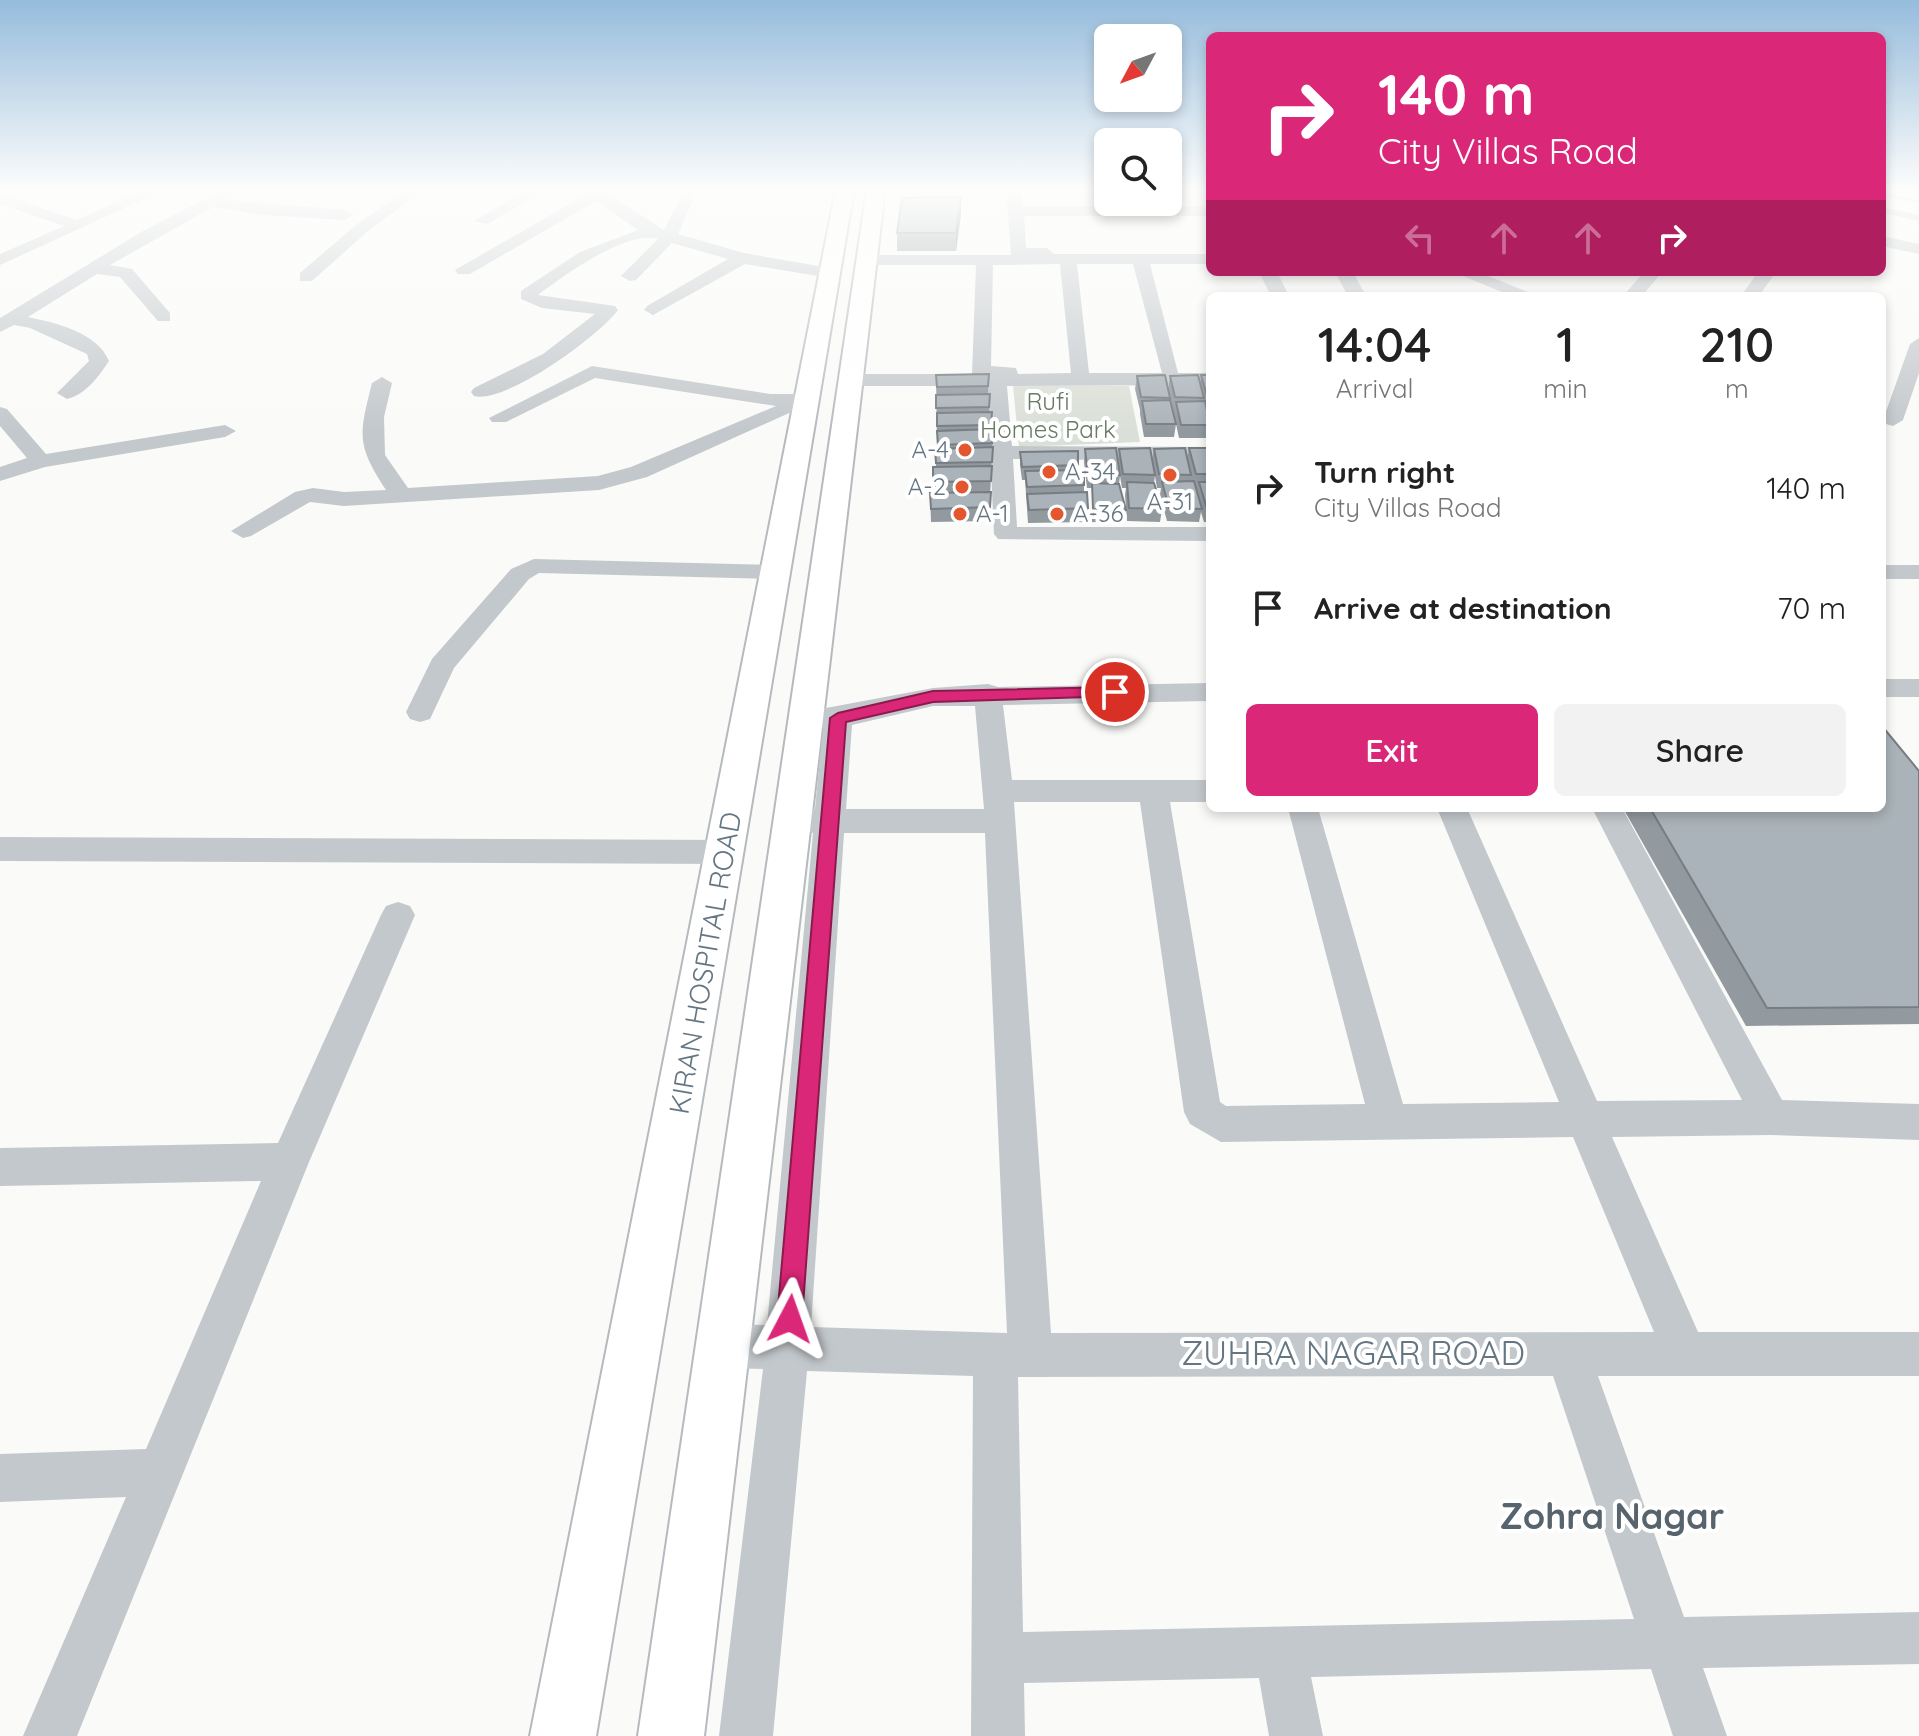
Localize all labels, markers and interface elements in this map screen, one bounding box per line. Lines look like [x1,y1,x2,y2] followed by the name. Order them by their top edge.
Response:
[1094,24,1182,112] north arrow
[1094,24,1182,216] map controls
[1378,59,1534,129] text: 140 m
[1246,64,1350,168] icon: right
[1094,128,1182,216] button: search
[1378,128,1638,173] text: City Villas Road
[1398,216,1442,260] icon: left
[1482,216,1526,260] icon: ahead
[1566,216,1610,260] icon: ahead
[1650,216,1694,260] icon: right
[1318,314,1431,374] text: 14:04
[1556,314,1575,374] text: 1
[1699,314,1774,374] text: 210
[1336,372,1414,405] text: Arrival
[1543,372,1588,405] text: min
[1725,372,1749,405] text: m
[980,386,1116,444] park label: Rufi Homes Park
[911,434,949,464] place label: A-4
[956,441,974,459] marker: A-4
[1314,453,1455,491] text: Turn right
[1065,456,1115,486] place label: A-34
[1040,463,1058,481] marker: A-34
[1161,466,1179,484] marker: A-31
[1246,466,1290,510] icon: right
[1766,469,1846,507] text: 140 m
[908,471,946,501] place label: A-2
[953,478,971,496] marker: A-2
[1147,486,1193,516] place label: A-31
[1314,491,1502,524] text: City Villas Road
[976,498,1009,528] place label: A-1
[1073,498,1123,528] place label: A-36
[951,505,969,523] marker: A-1
[1048,505,1066,523] marker: A-36
[1246,586,1290,630] icon: arrive
[1314,589,1612,627] text: Arrive at destination
[1777,589,1846,627] text: 70 m
[1081,658,1149,726] pin
[1093,670,1137,714] icon: arrive
[1246,704,1538,796] button: Exit
[1554,704,1846,796] button: Share
[661,809,748,1117] street label: KIRAN HOSPITAL ROAD
[748,1277,832,1361] position arrow
[1181,1331,1525,1374] street label: ZUHRA NAGAR ROAD
[1500,1493,1724,1538] district label: Zohra Nagar

